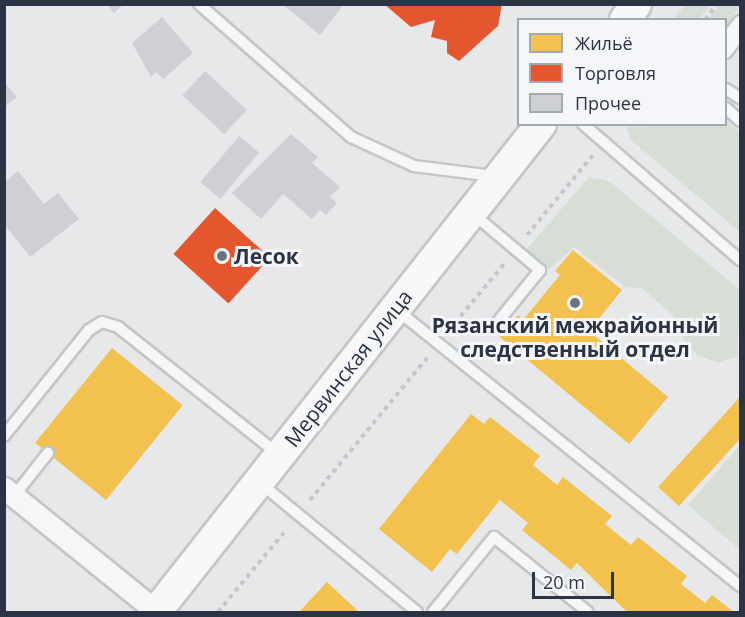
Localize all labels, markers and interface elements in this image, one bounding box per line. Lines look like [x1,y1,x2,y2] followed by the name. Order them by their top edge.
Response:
[517,18,727,126] legend
[575,31,633,55] text: Жильё
[575,61,656,85] text: Торговля
[575,91,641,115] text: Прочее
[234,243,299,269] place label: Лесок
[215,249,229,263] marker: Лесок
[279,284,417,452] street label: Мервинская улица
[568,296,582,310] marker: Рязанский межрайонный следственный отдел
[432,312,718,362] place label: Рязанский межрайонный следственный отдел
[535,560,618,598] scale bar
[543,570,585,594] text: 20 m

